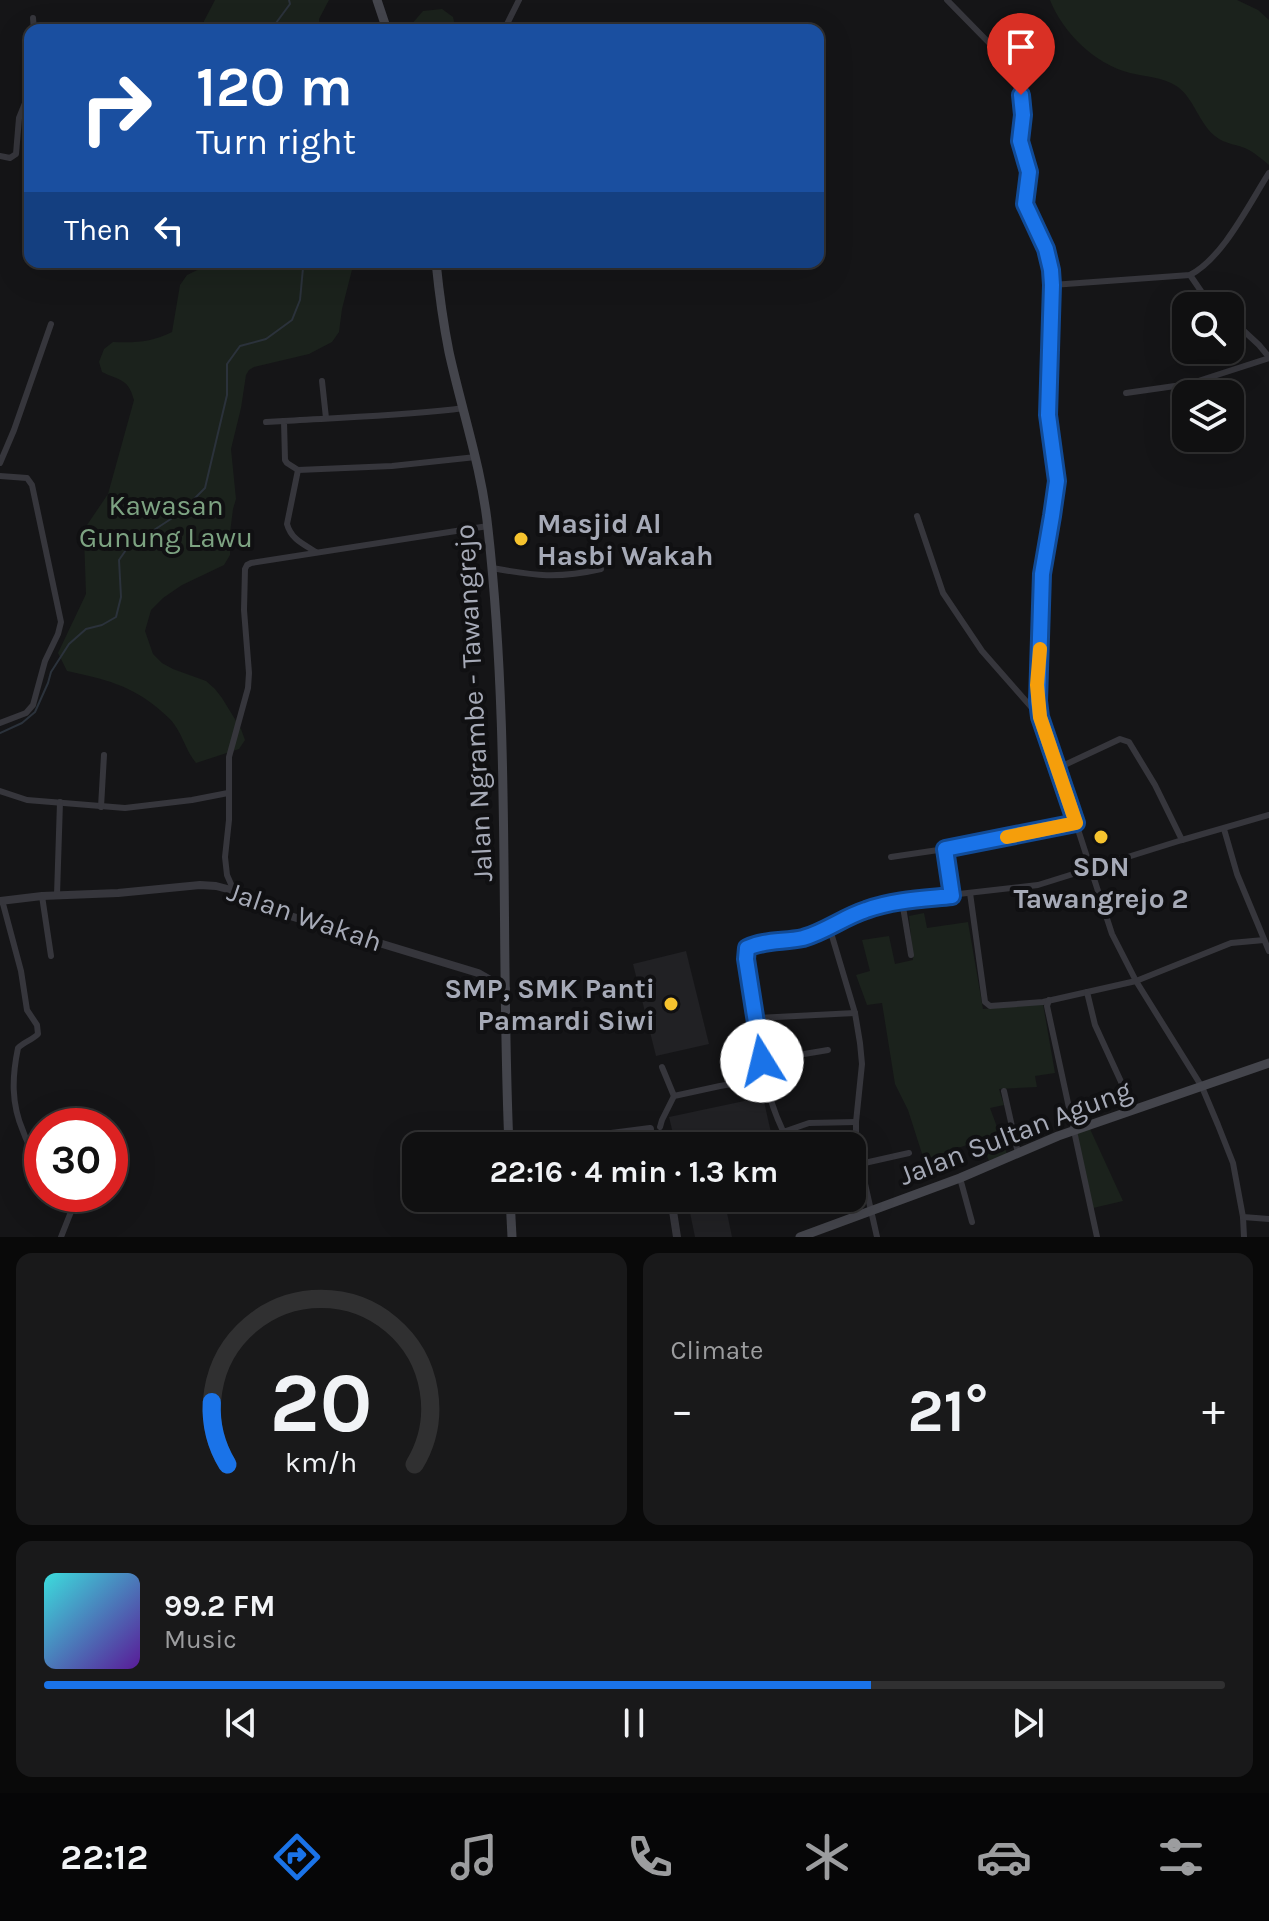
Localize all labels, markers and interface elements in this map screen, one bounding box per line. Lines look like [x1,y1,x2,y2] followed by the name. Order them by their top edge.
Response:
[987,13,1055,95] pin
[999,25,1043,69] icon: arrive
[196,54,353,119] text: 120 m
[64,56,168,160] icon: right
[196,121,356,163] text: Turn right
[147,208,191,252] icon: left
[64,212,131,248] text: Then
[1172,292,1244,452] map controls
[1172,292,1244,364] button: search
[1172,380,1244,452] button: layers
[79,489,253,554] park label: Kawasan Gunung Lawu
[537,507,714,572] place label: Masjid Al Hasbi Wakah
[448,523,499,883] street label: Jalan Ngrambe - Tawangrejo
[512,530,530,548] marker: Masjid Al Hasbi Wakah
[1092,828,1110,846] marker: SDN Tawangrejo 2
[1013,850,1189,915] place label: SDN Tawangrejo 2
[223,875,386,958] street label: Jalan Wakah
[444,972,655,1037] place label: SMP, SMK Panti Pamardi Siwi
[662,995,680,1013] marker: SMP, SMK Panti Pamardi Siwi
[720,1019,804,1103] position arrow
[894,1073,1136,1192] street label: Jalan Sultan Agung
[24,1108,128,1212] speed limit sign: 30
[490,1154,778,1190] text: 22:16 · 4 min · 1.3 km
[671,1335,763,1366] text: Climate
[270,1355,373,1452] text: 20
[907,1376,988,1446] text: 21°
[671,1385,694,1436] text: −
[1202,1385,1225,1436] text: +
[285,1446,357,1479] text: km/h
[164,1588,275,1624] text: 99.2 FM
[164,1624,237,1655] text: Music
[219,1701,263,1745] icon: previous
[612,1701,656,1745] icon: pause
[1006,1701,1050,1745] icon: next
[269,1829,325,1885] icon: directions
[446,1829,502,1885] icon: music
[622,1829,678,1885] icon: phone
[799,1829,855,1885] icon: climate
[976,1829,1032,1885] icon: car
[1153,1829,1209,1885] icon: filters
[60,1836,148,1878] text: 22:12

